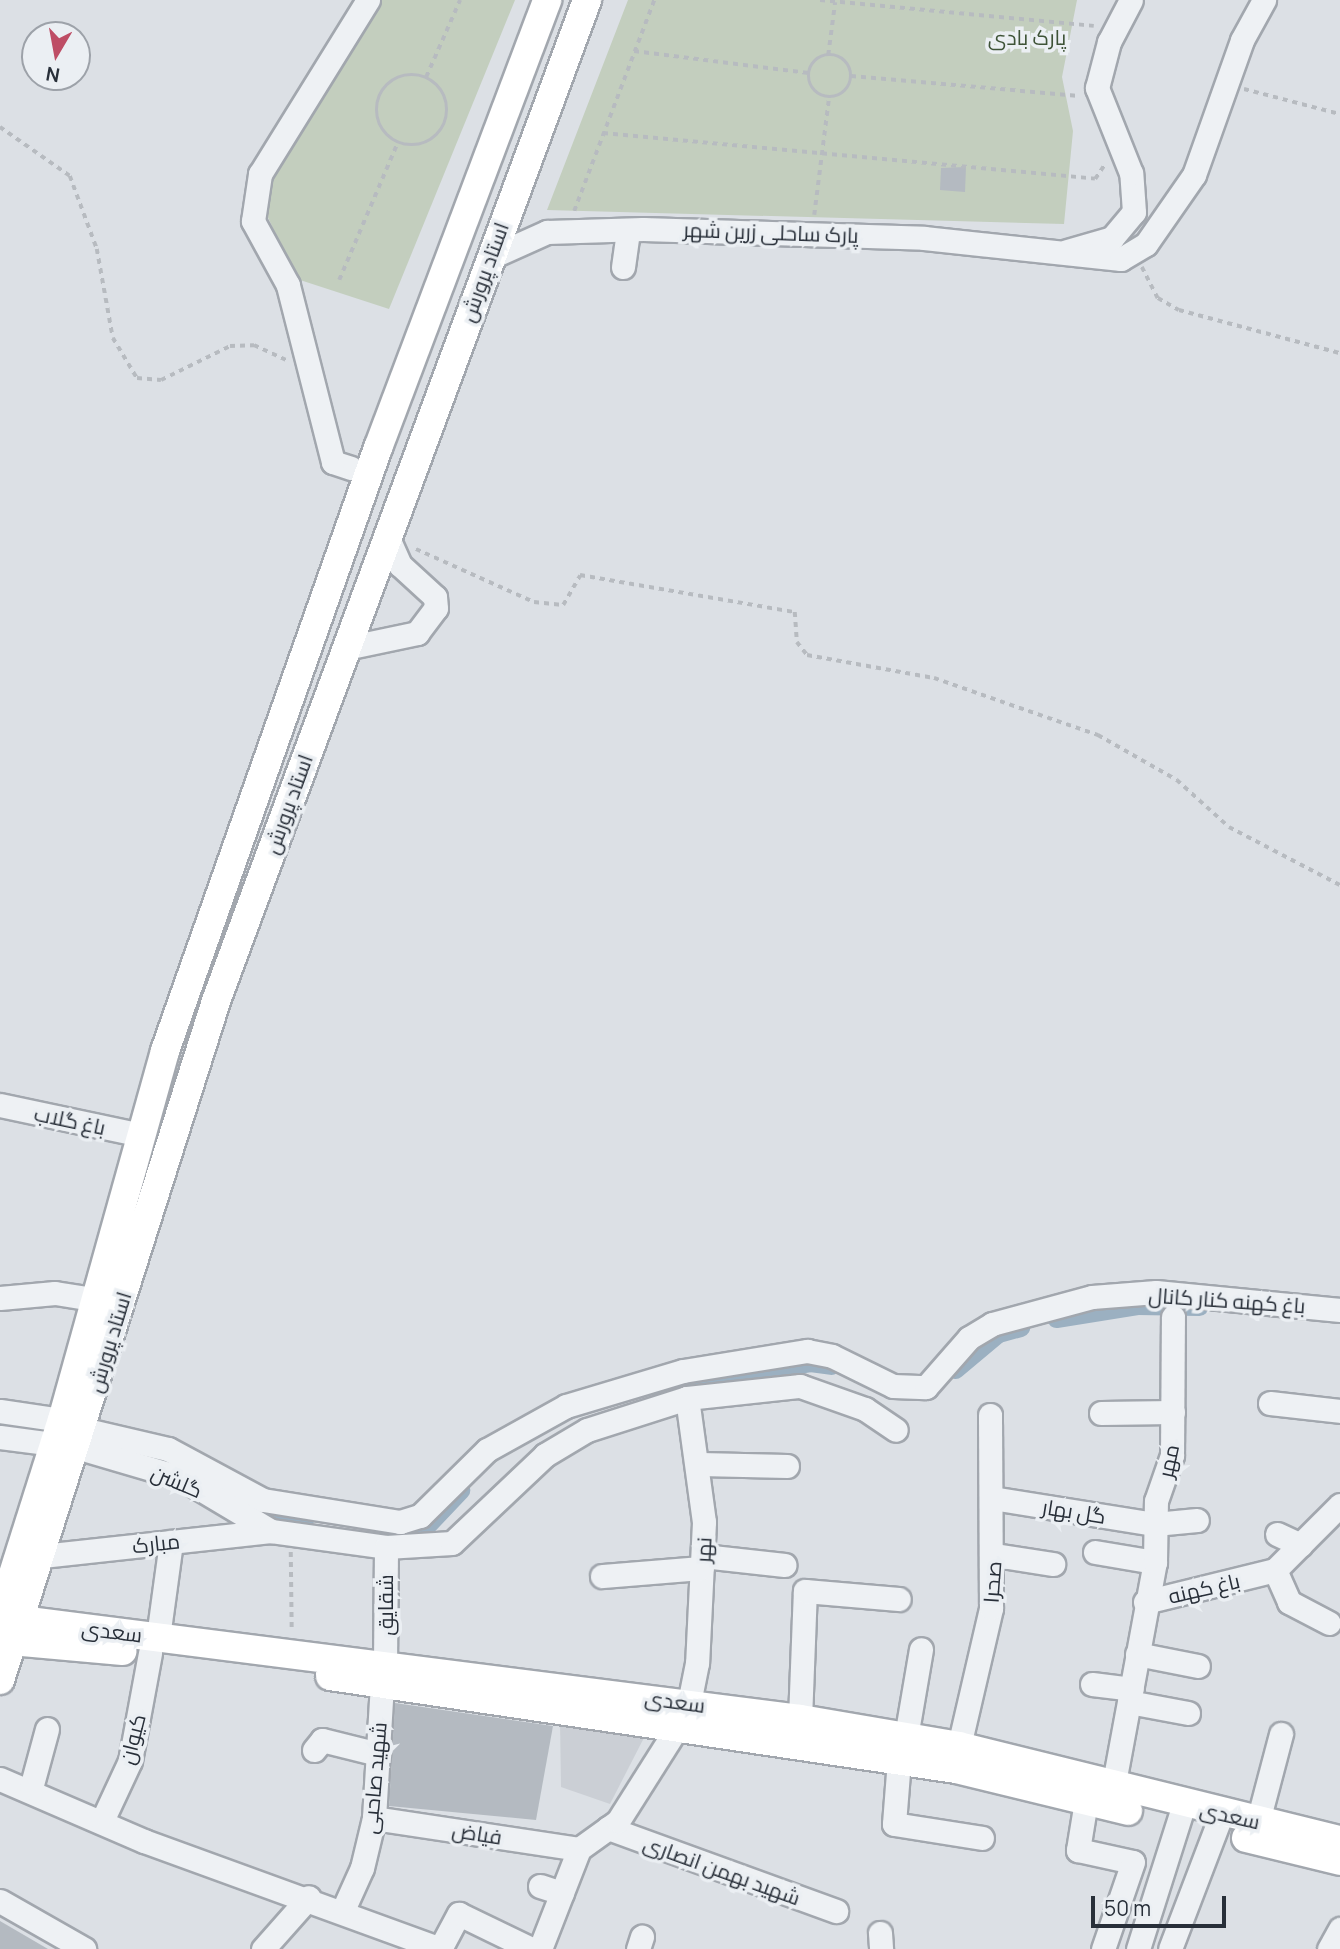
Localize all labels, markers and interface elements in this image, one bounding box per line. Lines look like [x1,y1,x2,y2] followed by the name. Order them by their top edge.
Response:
[21,21,91,91] north arrow
[988,24,1066,50] park label: پارک بادی
[44,61,62,89] text: N
[683,216,859,248] street label: پارک ساحلی زرین شهر
[454,219,514,325] street label: استاد پرورش
[258,751,318,857] street label: استاد پرورش
[32,1100,108,1140] street label: باغ گلاب
[1148,1282,1306,1318] street label: باغ کهنه کنار کانال
[82,1289,136,1395] street label: استاد پرورش
[1152,1442,1184,1480] street label: مهر
[148,1459,206,1503] street label: گلشن
[1040,1494,1108,1528] street label: گل بهار
[131,1528,181,1558] street label: مبارک
[690,1536,716,1564] street label: نهر
[978,1560,1006,1604] street label: صحرا
[1166,1568,1242,1608] street label: باغ کهنه
[372,1574,398,1636] street label: شقایق
[80,1615,144,1647] street label: سعدی
[643,1684,707,1718] street label: سعدی
[114,1711,150,1767] street label: کیوان
[357,1721,391,1835] street label: شهید صاحبی
[1198,1796,1262,1834] street label: سعدی
[450,1817,504,1849] street label: فیاض
[640,1830,804,1910] street label: شهید بهمن انصاری
[1095,1882,1230,1926] scale bar
[1104,1894,1151,1922] text: 50 m

